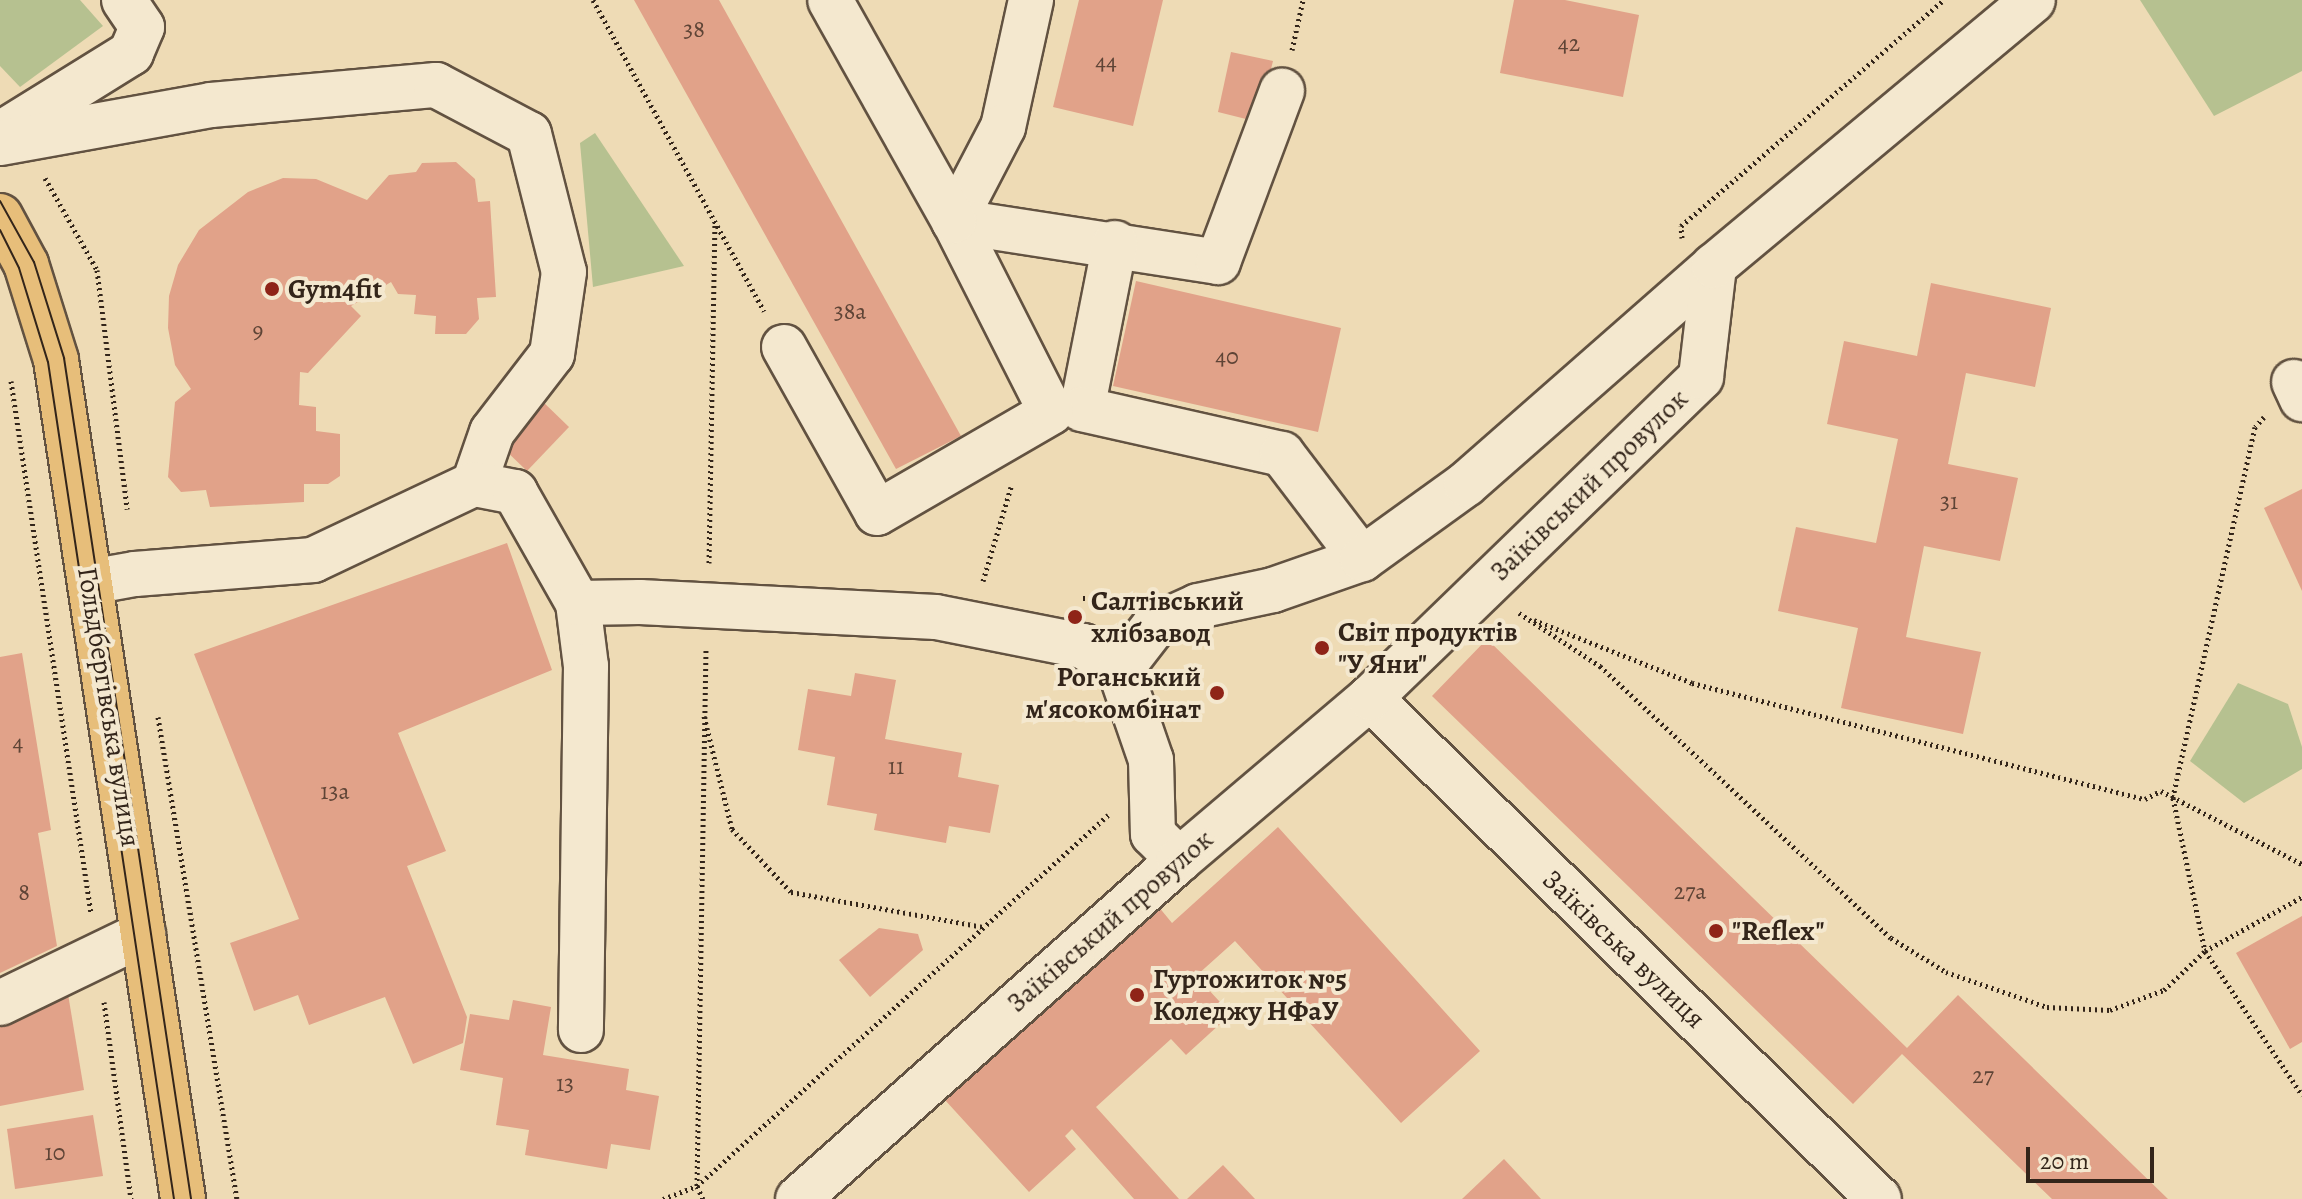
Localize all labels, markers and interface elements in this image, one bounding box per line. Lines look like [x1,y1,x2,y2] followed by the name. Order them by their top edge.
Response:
[683,16,705,44] house number: 38
[1558,30,1580,58] house number: 42
[1095,48,1117,76] house number: 44
[288,272,382,306] place label: Gym4fit
[263,280,281,298] marker: Gym4fit
[834,298,866,326] house number: 38а
[253,317,263,345] house number: 9
[1215,343,1239,371] house number: 40
[1483,382,1695,588] street label: Заїківський провулок
[1940,488,1958,516] house number: 31
[70,565,148,849] street label: Гольдбергівська вулиця
[1091,584,1244,650] place label: Салтівський хлібзавод
[1066,608,1084,626] marker: Салтівський хлібзавод
[1338,615,1518,681] place label: Світ продуктів "У Яни"
[1313,639,1331,657] marker: Світ продуктів "У Яни"
[1025,660,1201,726] place label: Роганський м'ясокомбінат
[1208,684,1226,702] marker: Роганський м'ясокомбінат
[13,729,23,757] house number: 4
[888,753,904,781] house number: 11
[320,778,350,806] house number: 13а
[1000,822,1220,1020] street label: Заїківський провулок
[1536,863,1712,1035] street label: Заїківська вулиця
[1674,878,1706,906] house number: 27а
[18,879,30,907] house number: 8
[1732,914,1825,948] place label: "Reflex"
[1707,922,1725,940] marker: "Reflex"
[1153,962,1347,1028] place label: Гуртожиток №5 Коледжу НФаУ
[1128,986,1146,1004] marker: Гуртожиток №5 Коледжу НФаУ
[1972,1062,1994,1090] house number: 27
[556,1070,574,1098] house number: 13
[2030,1131,2158,1181] scale bar
[45,1139,65,1167] house number: 10
[2040,1145,2089,1177] text: 20 m

